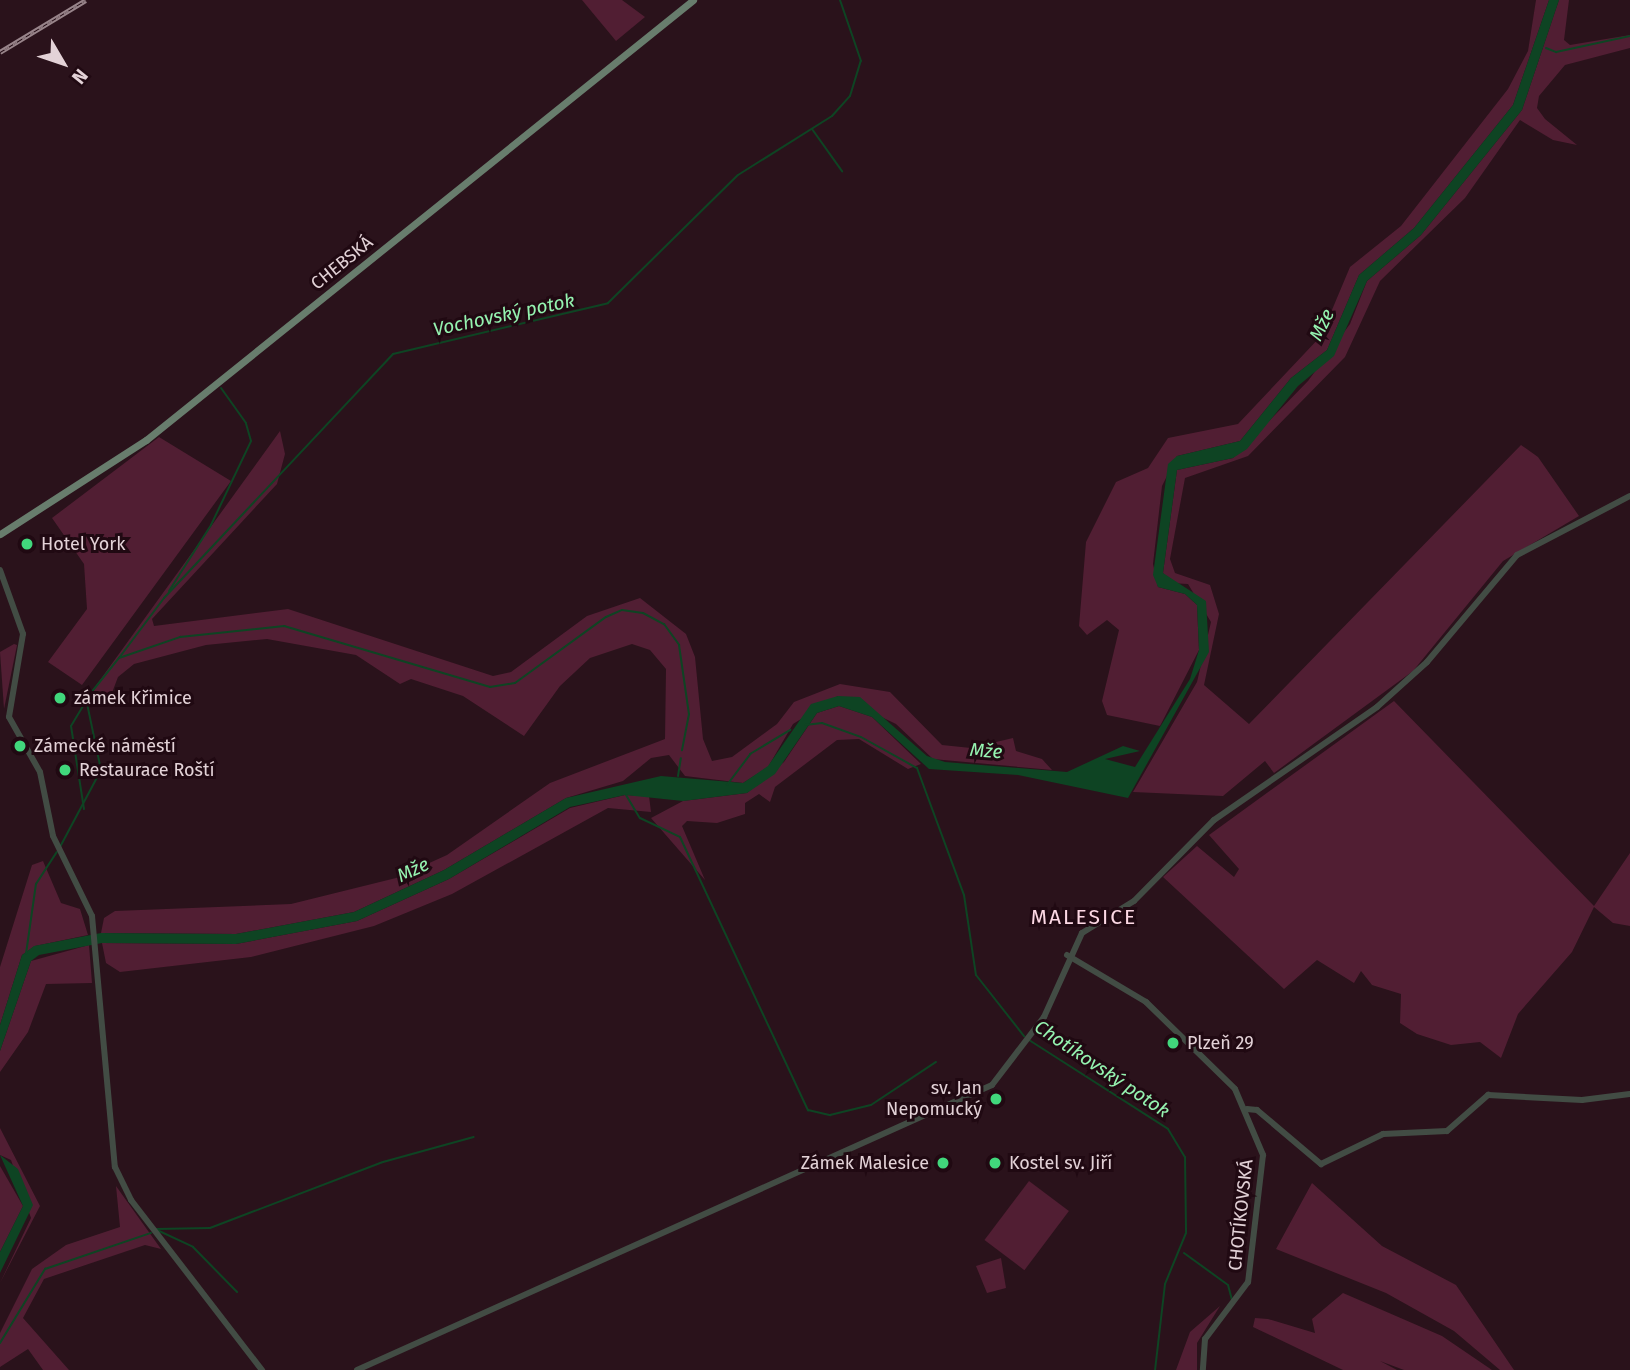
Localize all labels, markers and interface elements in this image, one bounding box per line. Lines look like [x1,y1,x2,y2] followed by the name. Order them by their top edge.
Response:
[28,28,98,98] north arrow
[67,64,93,89] text: N
[307,232,377,294] street label: CHEBSKÁ
[431,289,577,341] water label: Vochovský potok
[1305,305,1339,345] water label: Mže
[41,533,125,555] place label: Hotel York
[19,536,35,552] marker: Hotel York
[74,687,192,709] place label: zámek Křimice
[52,690,68,706] marker: zámek Křimice
[34,735,176,757] place label: Zámecké náměstí
[12,738,28,754] marker: Zámecké náměstí
[969,738,1003,764] water label: Mže
[79,759,215,781] place label: Restaurace Roští
[57,762,73,778] marker: Restaurace Roští
[393,853,433,887] water label: Mže
[1032,904,1136,930] district label: MALESICE
[1030,1015,1174,1123] water label: Chotíkovský potok
[1187,1032,1254,1054] place label: Plzeň 29
[1165,1035,1181,1051] marker: Plzeň 29
[886,1078,982,1120] place label: sv. Jan Nepomucký
[988,1091,1004,1107] marker: sv. Jan Nepomucký
[801,1152,929,1174] place label: Zámek Malesice
[1009,1152,1112,1174] place label: Kostel sv. Jiří
[935,1155,951,1171] marker: Zámek Malesice
[987,1155,1003,1171] marker: Kostel sv. Jiří
[1224,1158,1258,1272] street label: CHOTÍKOVSKÁ

